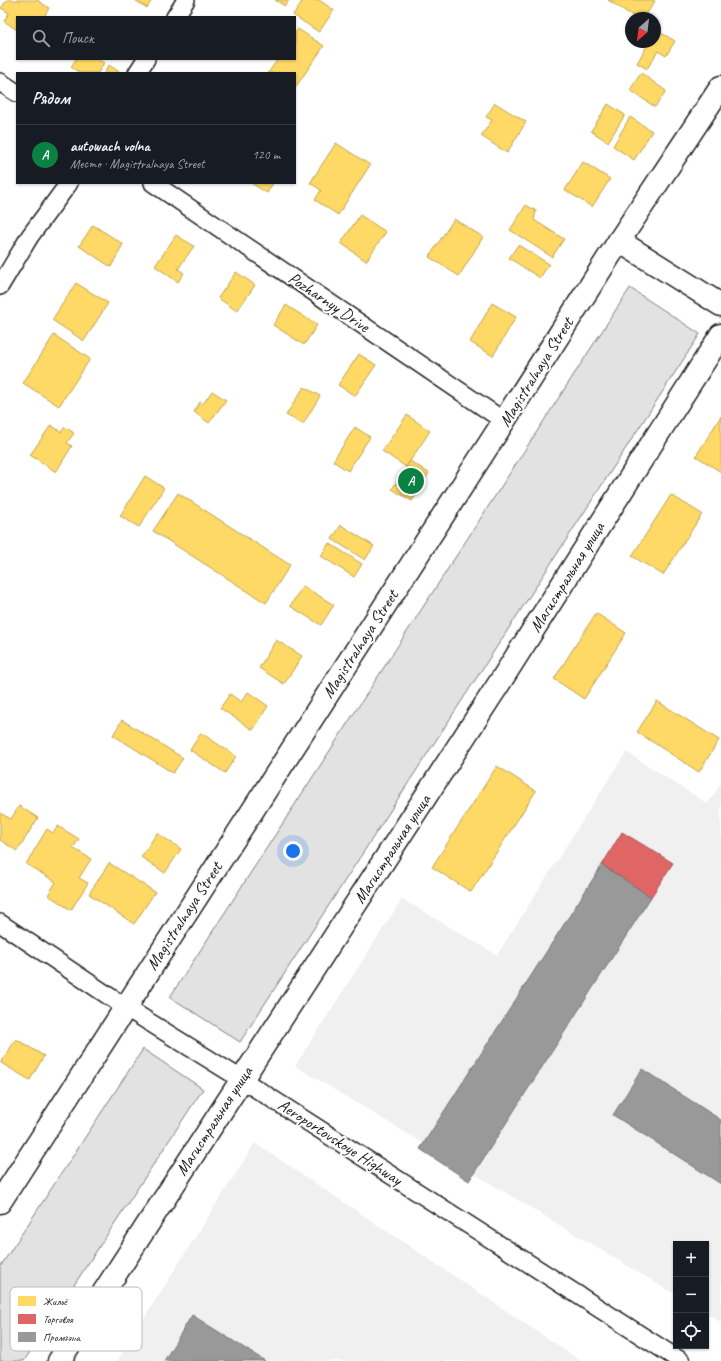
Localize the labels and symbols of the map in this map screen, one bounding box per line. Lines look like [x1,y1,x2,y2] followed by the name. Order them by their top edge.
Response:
[625,12,661,48] north arrow
[284,267,375,338] street label: Pozharnyy Drive
[494,312,579,430] street label: Magistralnaya Street
[398,466,424,496] pin: A
[525,517,610,636] street label: Магистральная улица
[317,584,404,702] street label: Magistralnaya Street
[349,790,436,907] street label: Магистральная улица
[283,841,303,861] your location
[141,856,228,974] street label: Magistralnaya Street
[171,1062,258,1179] street label: Магистральная улица
[274,1094,407,1191] street label: Aeroportovskoye Highway
[10,1287,142,1351] legend
[43,1294,69,1308] text: Жильё
[43,1312,74,1326] text: Торговля
[43,1330,82,1344] text: Промзона

